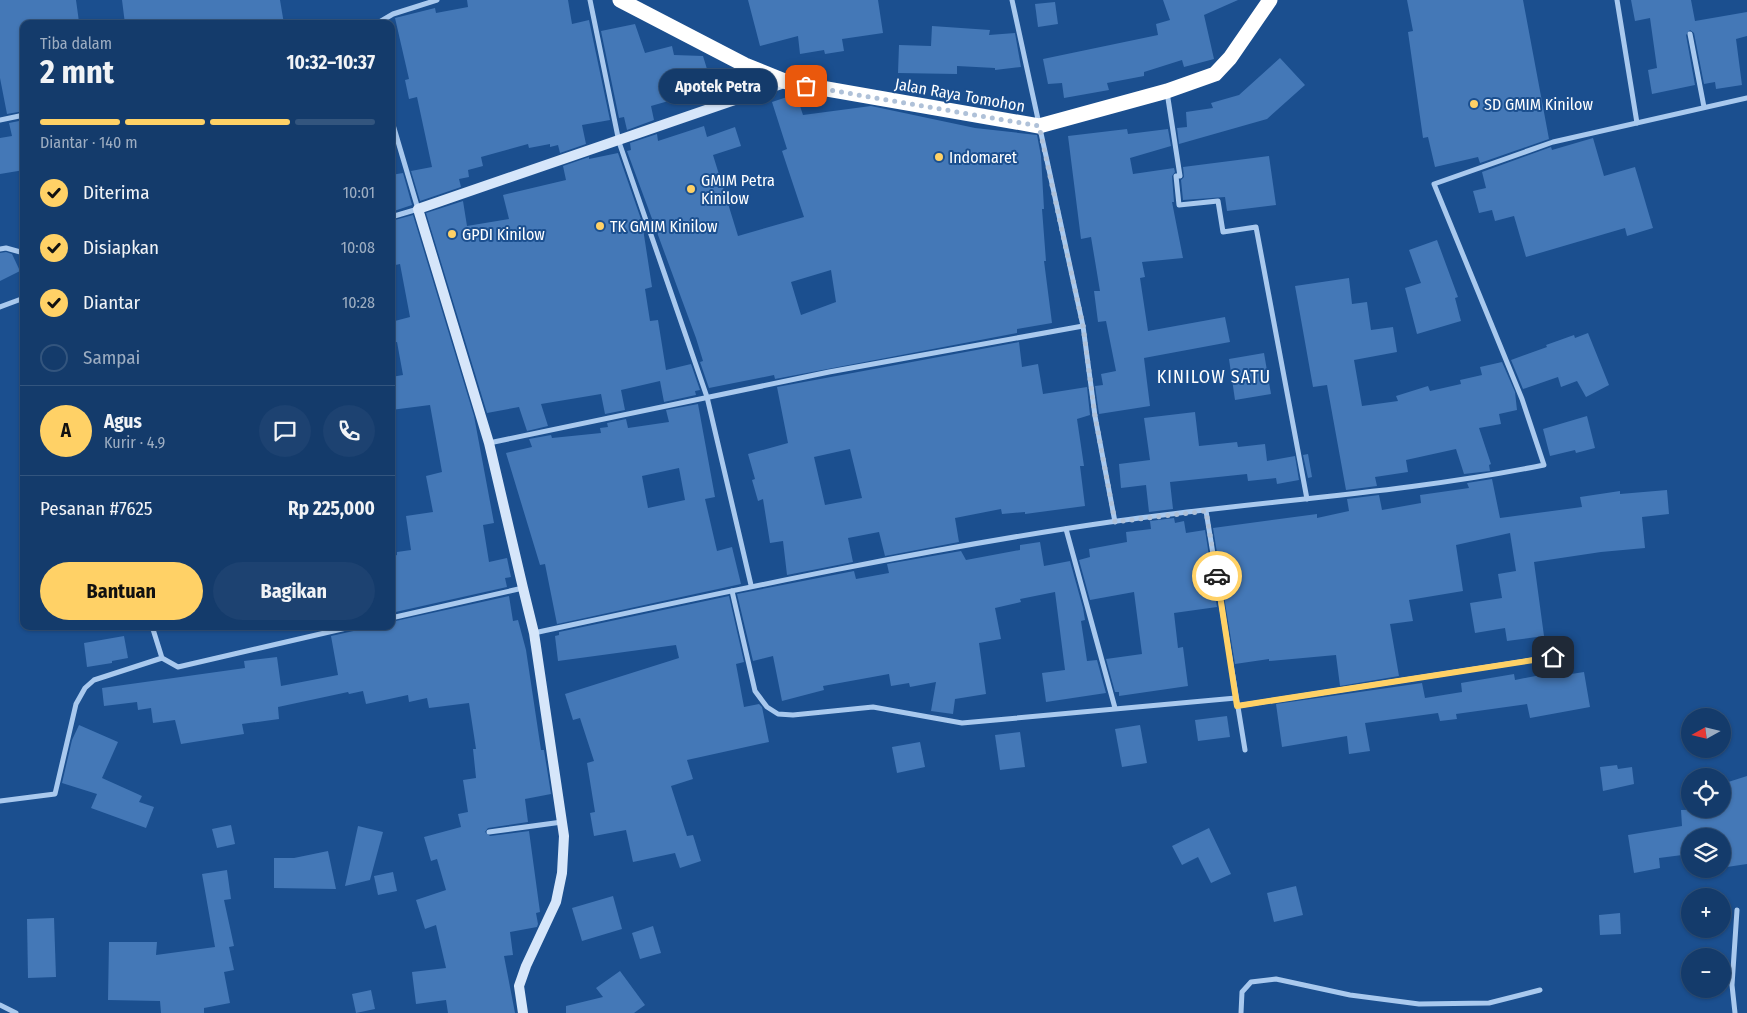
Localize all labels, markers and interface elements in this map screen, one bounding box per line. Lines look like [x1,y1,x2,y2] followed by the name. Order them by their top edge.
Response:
[40,34,112,53] text: Tiba dalam
[287,51,375,74] text: 10:32–10:37
[40,53,114,91] text: 2 mnt
[785,65,827,107] pin
[658,68,776,104] callout: Apotek Petra
[792,72,820,100] icon: bag
[893,74,1027,116] street label: Jalan Raya Tomohon
[675,77,761,96] text: Apotek Petra
[1484,95,1593,114] place label: SD GMIM Kinilow
[1468,98,1480,110] marker: SD GMIM Kinilow
[40,133,137,152] text: Diantar · 140 m
[949,148,1018,167] place label: Indomaret
[933,151,945,163] marker: Indomaret
[701,171,775,208] place label: GMIM Petra Kinilow
[40,179,68,207] icon: check
[83,181,149,204] text: Diterima
[343,183,375,202] text: 10:01
[685,183,697,195] marker: GMIM Petra Kinilow
[610,217,718,236] place label: TK GMIM Kinilow
[594,220,606,232] marker: TK GMIM Kinilow
[462,225,545,244] place label: GPDI Kinilow
[446,228,458,240] marker: GPDI Kinilow
[40,234,68,262] icon: check
[83,236,159,259] text: Disiapkan
[341,238,375,257] text: 10:08
[40,289,68,317] icon: check
[83,291,140,314] text: Diantar
[342,293,375,312] text: 10:28
[83,346,140,369] text: Sampai
[1157,366,1271,388] district label: KINILOW SATU
[259,405,311,457] button: chat
[323,405,375,457] button: phone
[104,410,142,433] text: Agus
[61,419,71,442] text: A
[104,433,165,452] text: Kurir · 4.9
[40,497,153,520] text: Pesanan #7625
[288,497,375,520] text: Rp 225,000
[1192,551,1242,601] courier
[40,562,203,620] button: Bantuan
[213,562,375,620] button: Bagikan
[1203,562,1231,590] icon: car
[1532,636,1574,678] pin
[1539,643,1567,671] icon: home
[1681,708,1731,758] north arrow
[1681,708,1731,998] map controls
[1681,768,1731,818] button: locate
[1681,828,1731,878] button: layers
[1681,888,1731,938] button: +
[1681,948,1731,998] button: −

